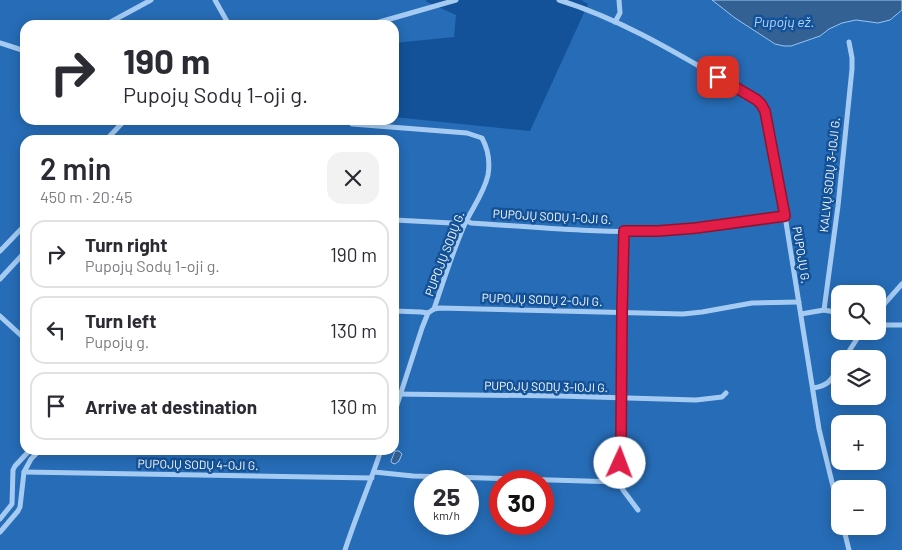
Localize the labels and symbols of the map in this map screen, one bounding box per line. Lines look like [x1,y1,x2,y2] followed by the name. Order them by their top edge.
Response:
[754,13,814,30] water label: Pupojų ež.
[697,56,739,98] pin
[816,117,842,233] street label: KALVŲ SODŲ 3-IOJI G.
[492,206,612,226] street label: PUPOJŲ SODŲ 1-OJI G.
[421,209,467,298] street label: PUPOJŲ SODŲ G.
[791,225,813,284] street label: PUPOJŲ G.
[481,290,603,308] street label: PUPOJŲ SODŲ 2-OJI G.
[484,378,608,394] street label: PUPOJŲ SODŲ 3-IOJI G.
[593,436,645,488] position arrow
[137,456,259,472] street label: PUPOJŲ SODŲ 4-OJI G.
[489,470,554,535] speed limit sign: 30

